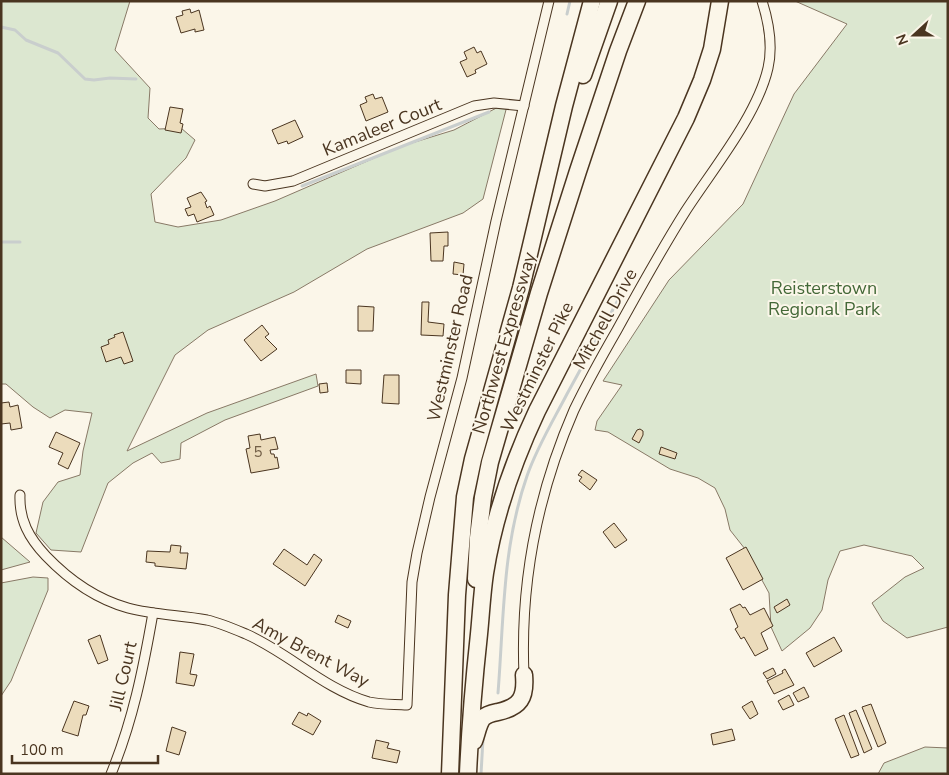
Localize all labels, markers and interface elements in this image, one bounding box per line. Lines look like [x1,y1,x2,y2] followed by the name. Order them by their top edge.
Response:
[889,10,939,60] north arrow
[892,31,913,48] text: N
[319,92,446,162] street label: Kamaleer Court
[467,249,542,437] street label: Northwest Expressway
[567,264,643,374] street label: Mitchell Drive
[421,272,479,424] street label: Westminster Road
[768,276,881,321] park label: Reisterstown Regional Park
[495,298,579,436] street label: Westminster Pike
[253,442,263,462] house number: 5
[248,611,374,693] street label: Amy Brent Way
[103,638,143,714] street label: Jill Court
[12,732,159,764] scale bar
[20,740,64,760] text: 100 m

